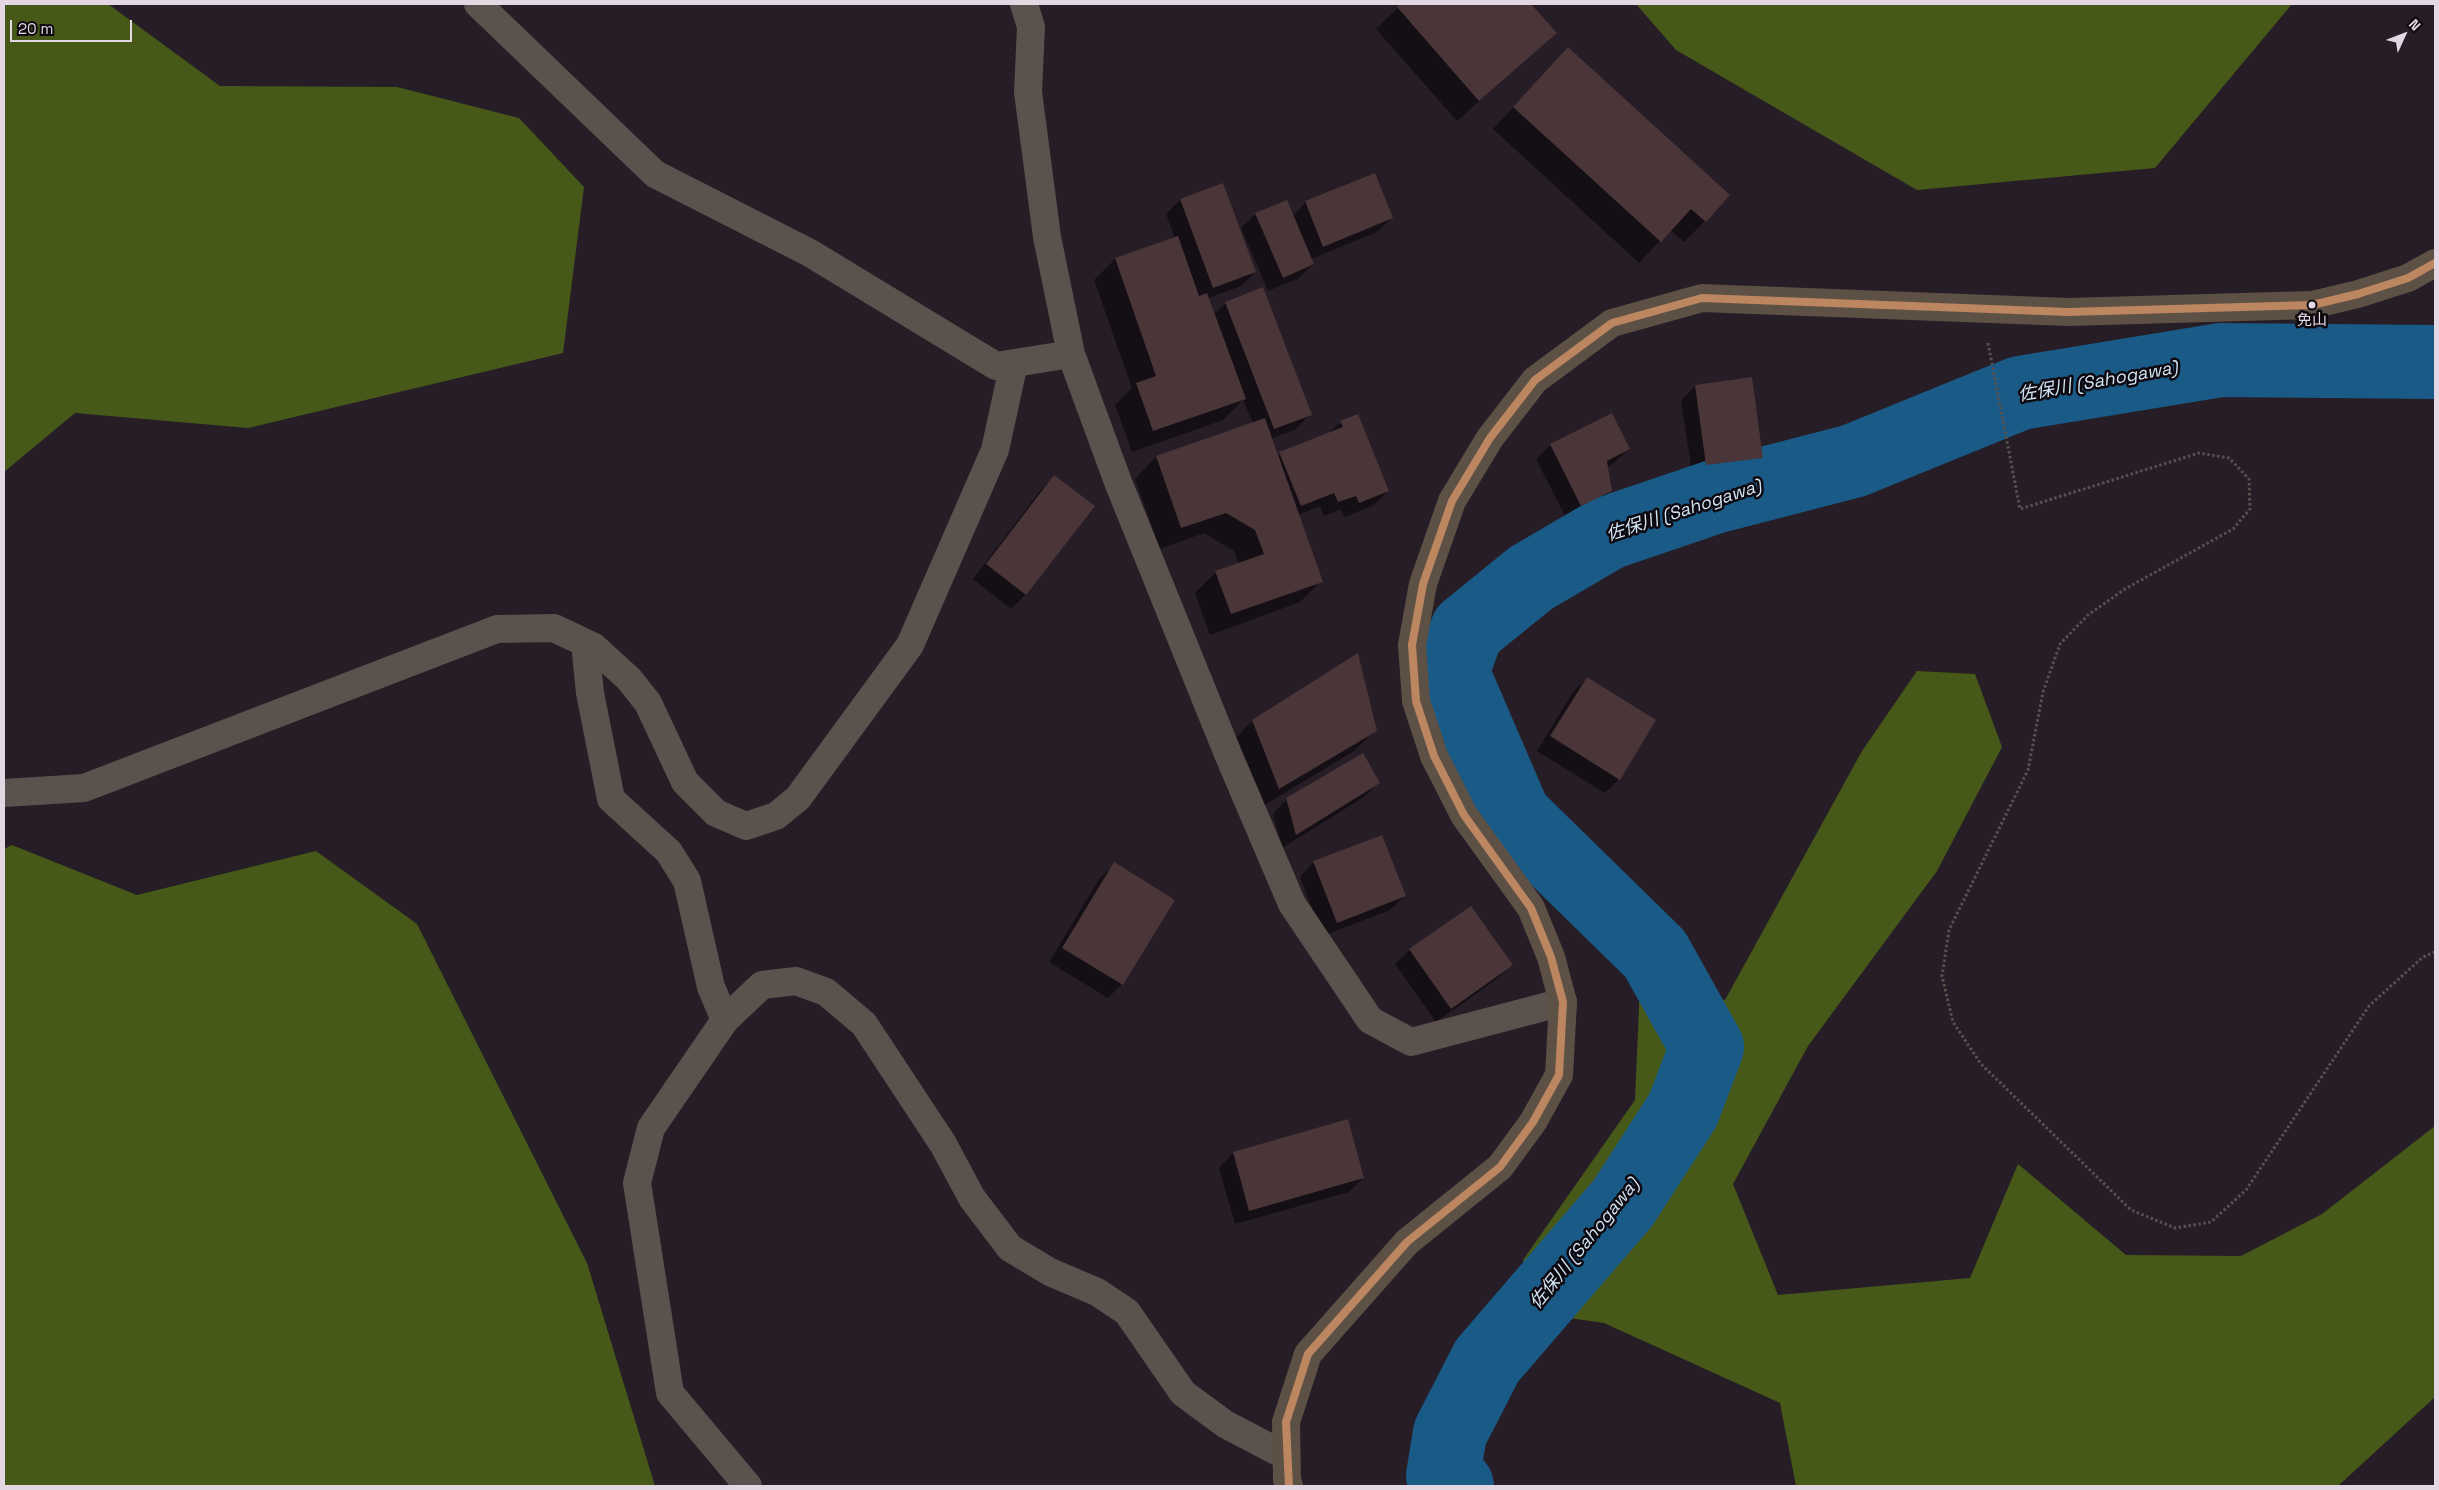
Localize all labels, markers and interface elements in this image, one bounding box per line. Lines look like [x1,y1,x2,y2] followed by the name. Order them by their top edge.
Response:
[12,10,135,42] scale bar
[2379,10,2429,60] north arrow
[2405,15,2425,34] text: N
[18,19,53,38] text: 20 m
[2307,300,2317,310] marker: 免山
[2297,312,2327,330] place label: 免山
[2016,357,2180,407] water label: 佐保川 (Sahogawa)
[1604,476,1764,546] water label: 佐保川 (Sahogawa)
[1526,1174,1644,1314] water label: 佐保川 (Sahogawa)

